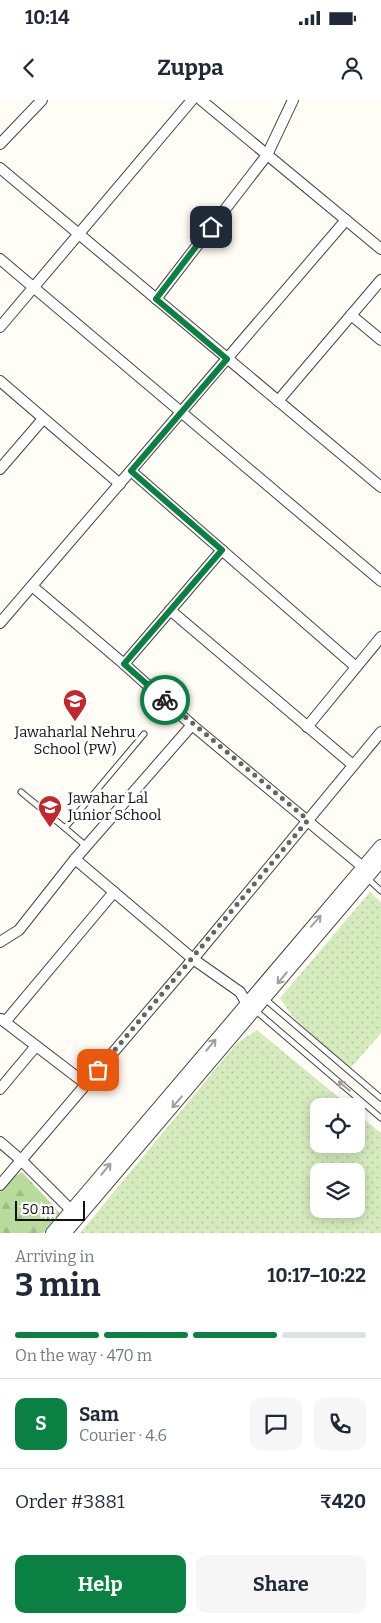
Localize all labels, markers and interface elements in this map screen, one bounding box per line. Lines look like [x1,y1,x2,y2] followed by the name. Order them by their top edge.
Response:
[25,6,69,29] text: 10:14
[15,54,43,82] icon: back
[157,54,224,81] text: Zuppa
[338,54,366,82] icon: person
[190,206,232,248] pin
[197,213,225,241] icon: home
[140,675,190,725] courier
[151,686,179,714] icon: bike
[62,688,88,722] school or university icon: Jawaharlal Nehru School (PW)
[14,723,135,758] place label: Jawaharlal Nehru School (PW)
[67,789,161,824] place label: Jawahar Lal Junior School
[37,794,63,828] school or university icon: Jawahar Lal Junior School
[310,915,322,928] one-way arrow
[276,972,287,985] one-way arrow
[205,1039,217,1052] one-way arrow
[77,1049,119,1091] pin
[84,1056,112,1084] icon: bag
[338,1081,351,1092] one-way arrow
[171,1095,182,1108] one-way arrow
[310,1098,365,1218] map controls
[310,1098,365,1153] button: locate
[100,1163,112,1176] one-way arrow
[310,1163,365,1218] button: layers
[15,1198,85,1221] scale bar
[22,1201,55,1218] text: 50 m
[15,1247,94,1266] text: Arriving in
[267,1264,366,1287] text: 10:17–10:22
[15,1266,101,1304] text: 3 min
[15,1346,152,1365] text: On the way · 470 m
[250,1398,302,1450] button: chat
[314,1398,366,1450] button: phone
[79,1403,119,1426] text: Sam
[35,1412,47,1435] text: S
[79,1426,167,1445] text: Courier · 4.6
[15,1490,125,1513] text: Order #3881
[320,1490,366,1513] text: ₹420
[15,1555,186,1613] button: Help
[196,1555,366,1613] button: Share

